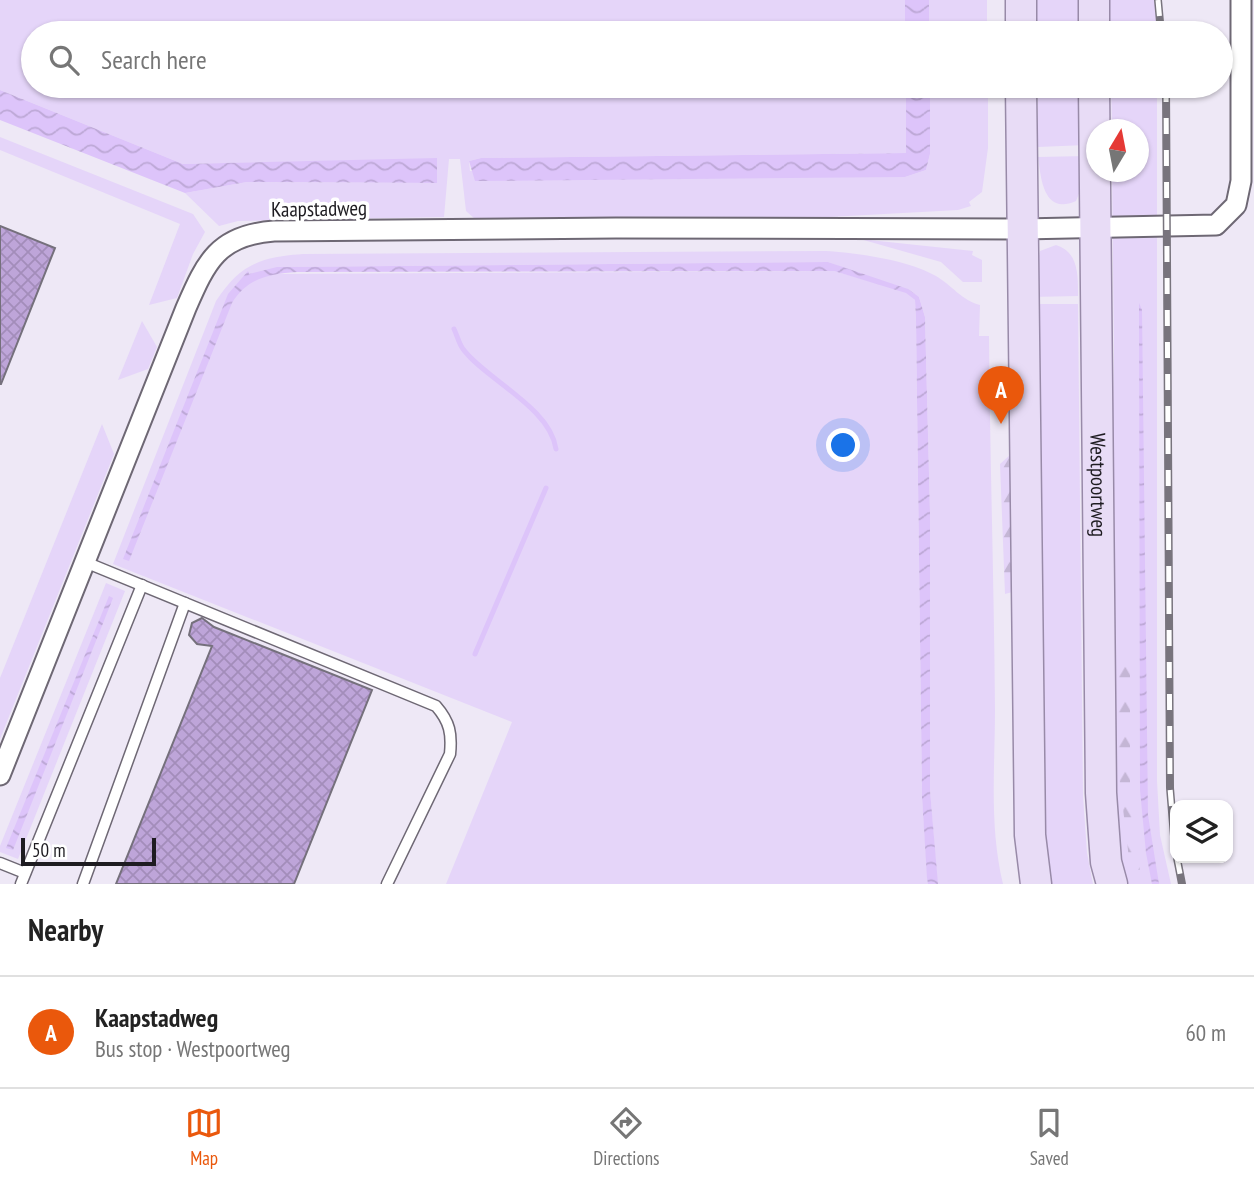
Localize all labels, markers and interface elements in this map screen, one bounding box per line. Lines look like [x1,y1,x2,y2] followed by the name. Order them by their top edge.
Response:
[21,21,1233,98] search box
[45,41,83,79] icon: search
[101,43,207,76] text: Search here
[1086,119,1149,182] north arrow
[271,194,367,223] street label: Kaapstadweg
[978,366,1024,424] pin: A
[826,428,860,462] your location
[1084,433,1112,537] street label: Westpoortweg
[1170,800,1233,863] map controls
[1170,800,1233,863] button: layers
[21,835,156,867] scale bar
[32,838,66,862] text: 50 m
[28,910,103,949] text: Nearby
[95,1001,218,1034] text: Kaapstadweg
[45,1018,57,1047] text: A
[1185,1018,1226,1047] text: 60 m
[95,1034,291,1063] text: Bus stop · Westpoortweg
[185,1104,223,1170] tab: Map
[593,1104,659,1170] tab: Directions
[1030,1104,1069,1170] tab: Saved

